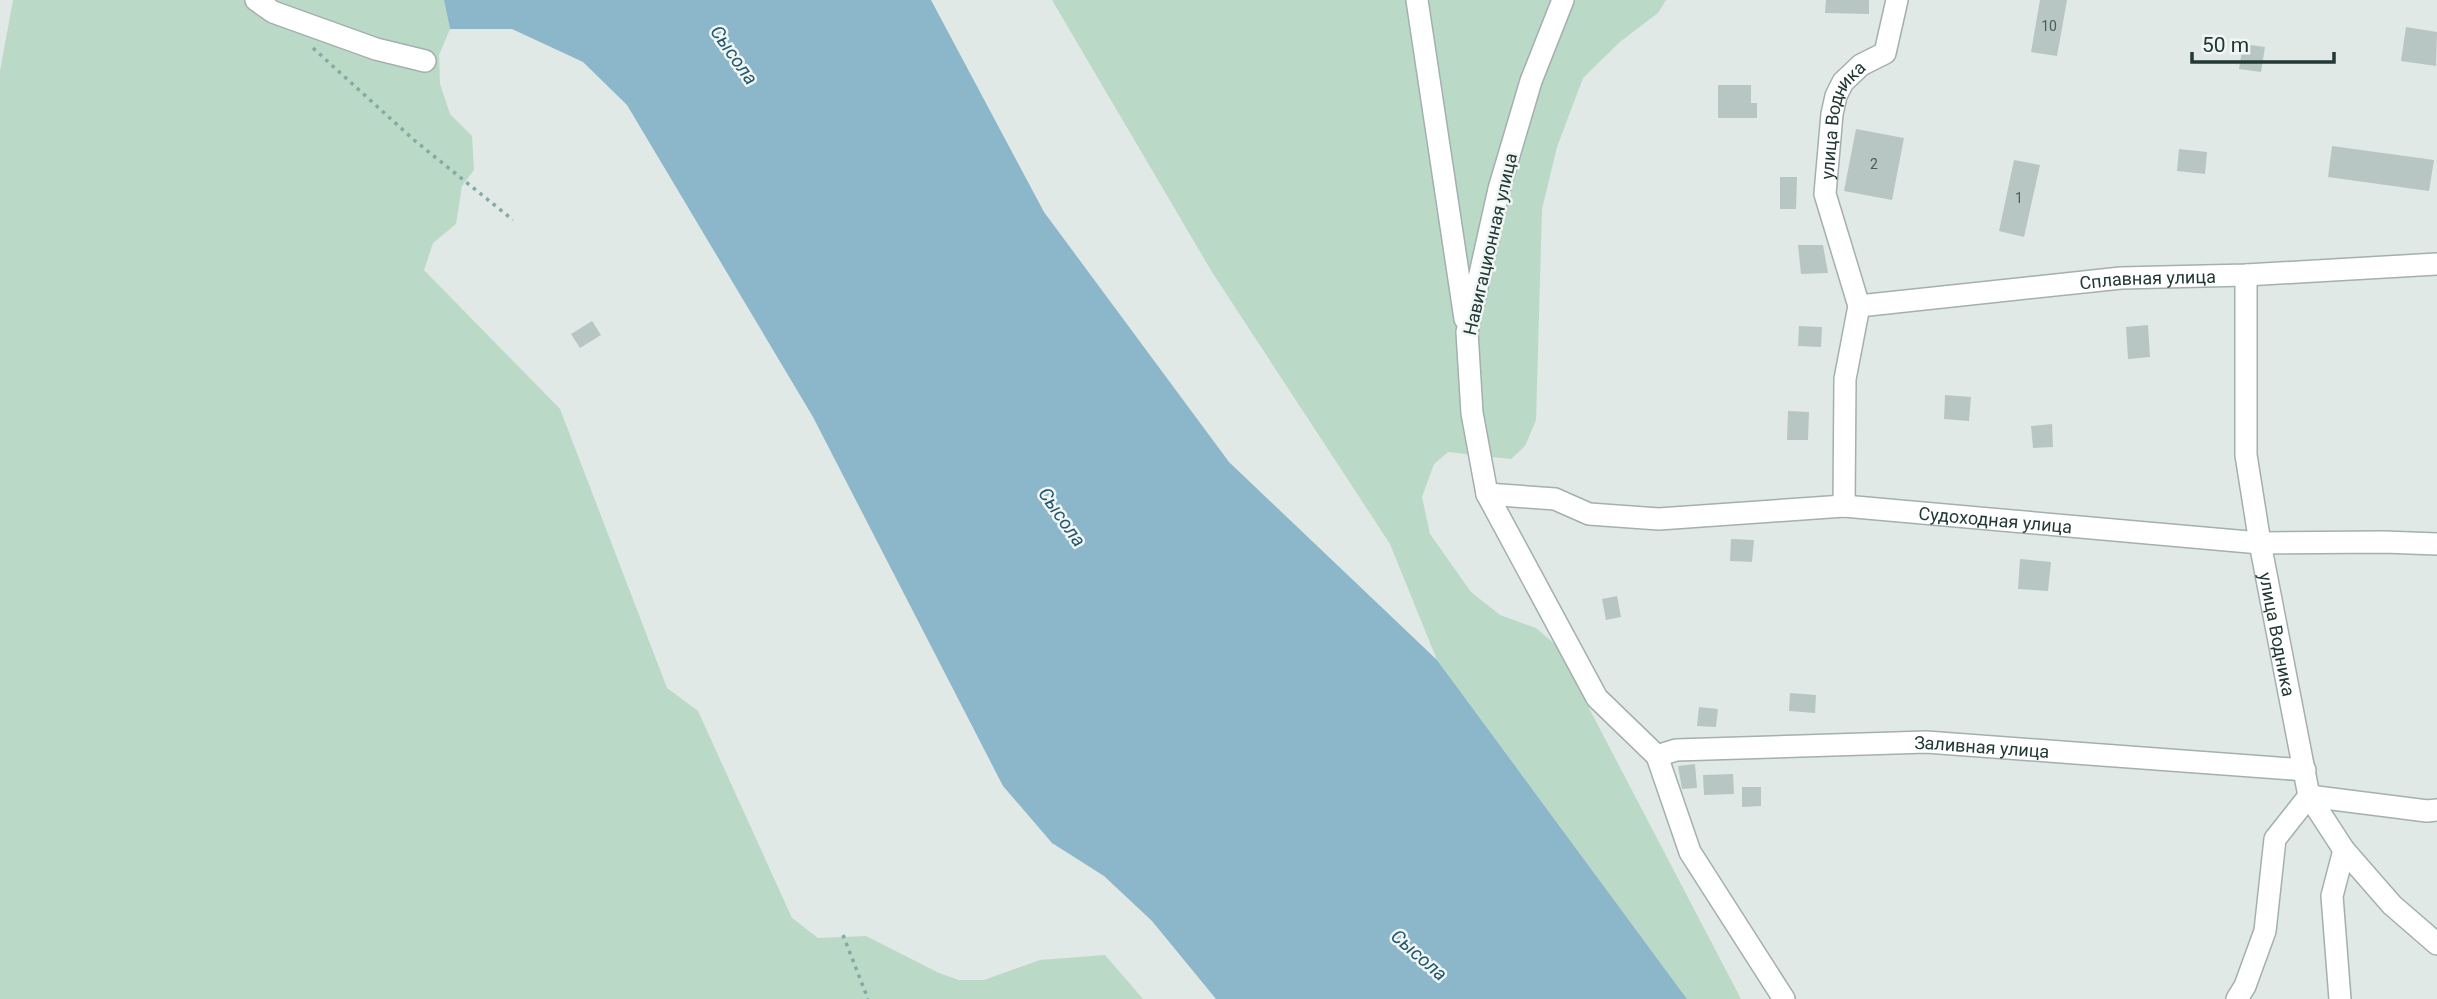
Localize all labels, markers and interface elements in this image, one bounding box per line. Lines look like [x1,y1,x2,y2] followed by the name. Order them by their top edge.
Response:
[2041,18,2057,34] house number: 10
[705,21,763,89] water label: Сысола
[2192,21,2334,65] scale bar
[2202,33,2249,57] text: 50 m
[1816,56,1869,180] street label: улица Водника
[1459,151,1521,337] street label: Навигационная улица
[1870,156,1878,172] house number: 2
[2015,190,2023,206] house number: 1
[2078,265,2216,293] street label: Сплавная улица
[1033,483,1091,551] water label: Сысола
[1918,502,2073,537] street label: Судоходная улица
[2255,570,2300,698] street label: улица Водника
[1914,731,2050,762] street label: Заливная улица
[1386,924,1452,986] water label: Сысола

